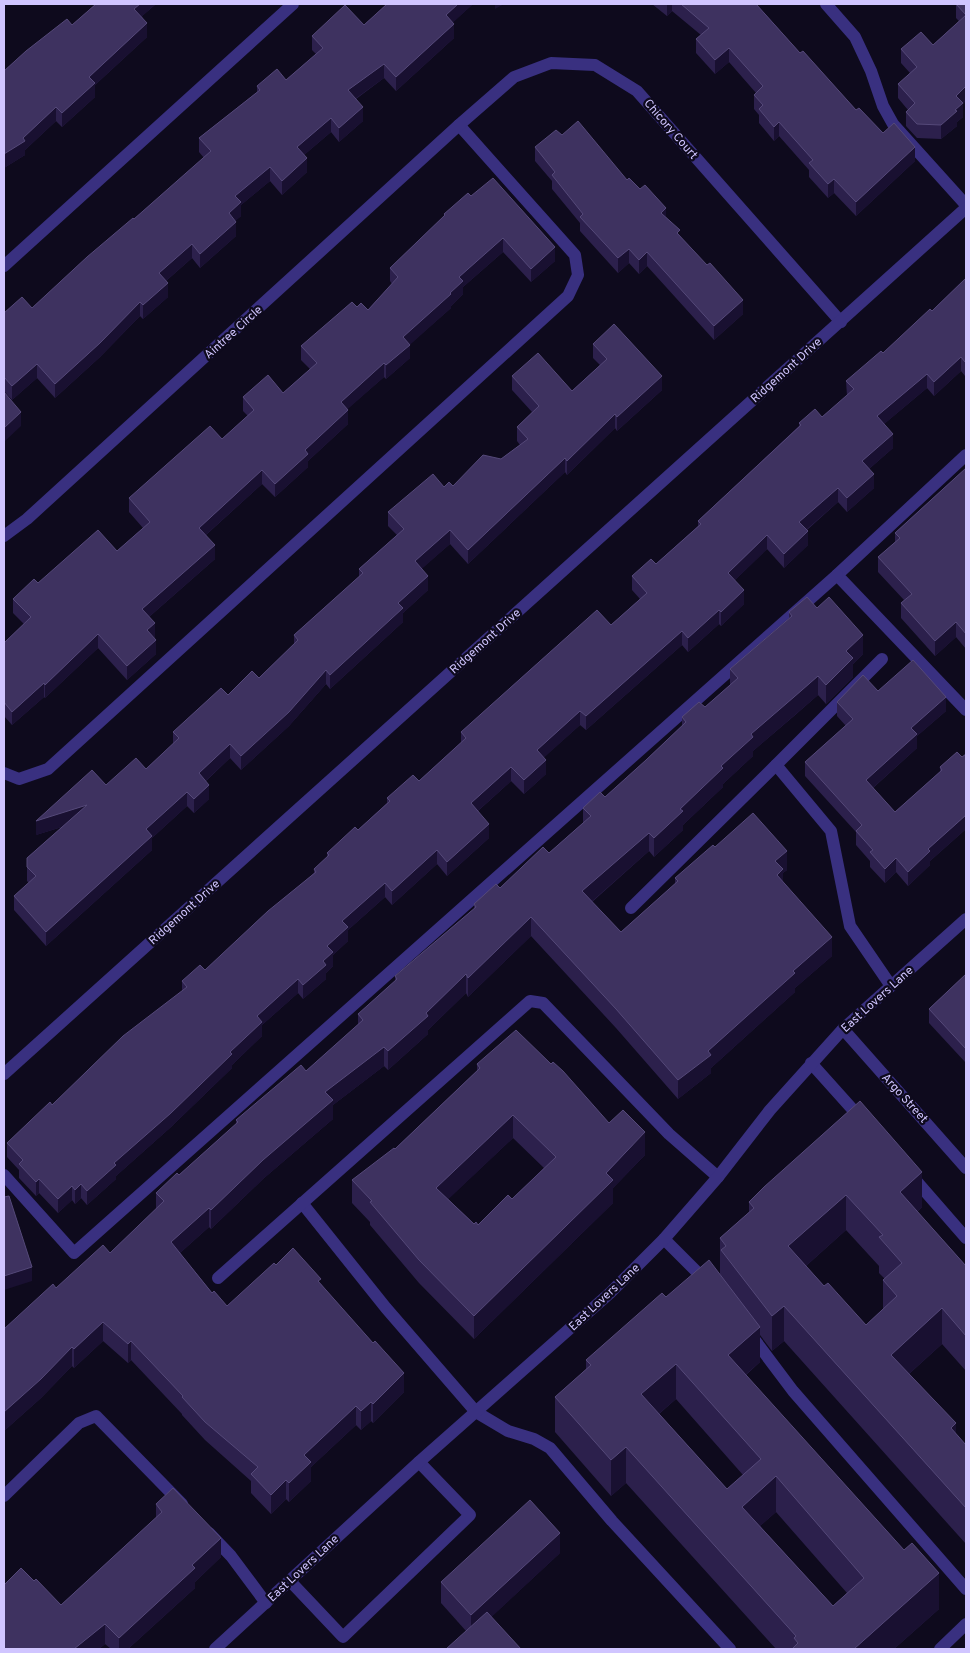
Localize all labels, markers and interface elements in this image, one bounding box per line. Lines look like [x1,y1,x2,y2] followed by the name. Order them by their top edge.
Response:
[640,96,701,163] street label: Chicory Court
[201,302,266,363] street label: Aintree Circle
[748,335,826,407] street label: Ridgemont Drive
[447,606,525,678] street label: Ridgemont Drive
[146,877,224,949] street label: Ridgemont Drive
[838,963,917,1036] street label: East Lovers Lane
[878,1070,931,1127] street label: Argo Street
[566,1261,644,1335] street label: East Lovers Lane
[265,1532,343,1606] street label: East Lovers Lane

